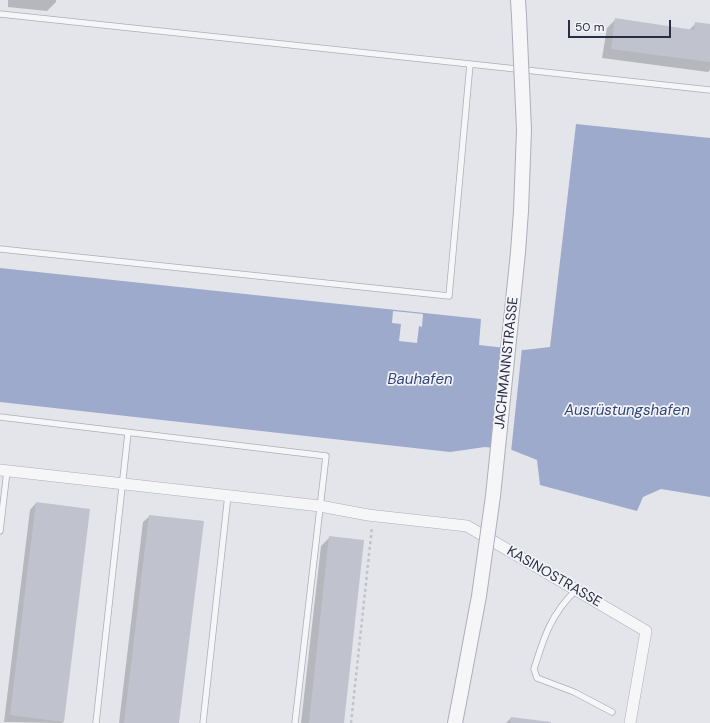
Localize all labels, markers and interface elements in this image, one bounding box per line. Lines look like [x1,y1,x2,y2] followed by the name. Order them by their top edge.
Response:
[570,12,673,38] scale bar
[575,19,604,35] text: 50 m
[492,296,522,430] street label: JACHMANNSTRASSE
[387,371,453,389] water label: Bauhafen
[564,402,690,420] water label: Ausrüstungshafen
[504,543,604,611] street label: KASINOSTRASSE

